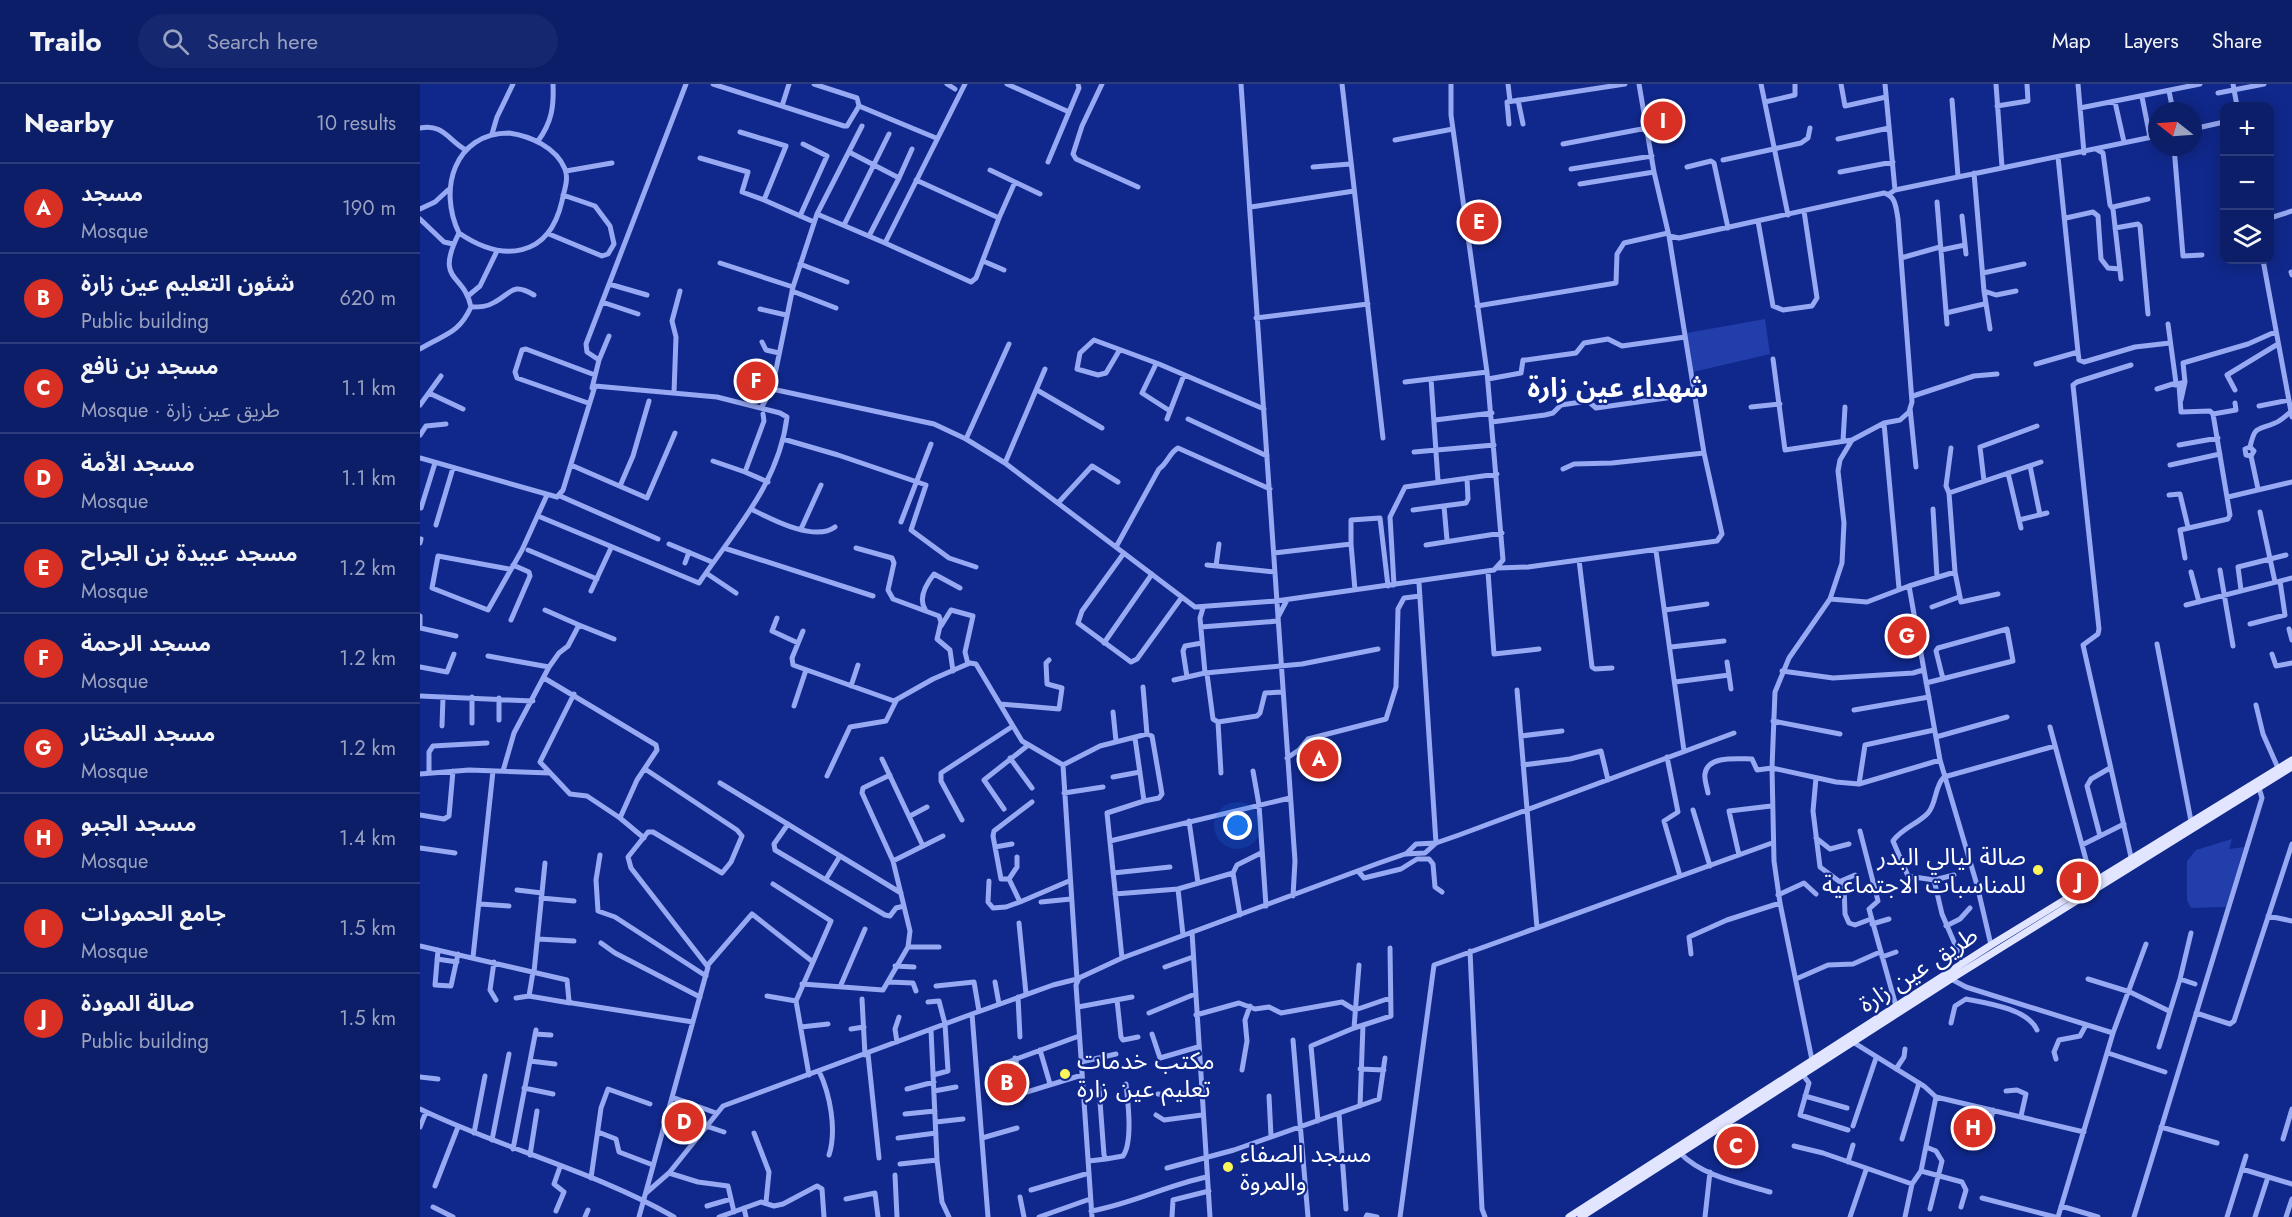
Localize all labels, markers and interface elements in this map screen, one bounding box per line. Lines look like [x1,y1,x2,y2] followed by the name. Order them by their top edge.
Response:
[138,14,558,68] search box
[30,21,102,62] text: Trailo
[159,25,192,58] icon: search
[207,25,318,57] text: Search here
[2052,26,2091,56] text: Map
[2124,26,2179,56] text: Layers
[2212,26,2262,56] text: Share
[1644,99,1682,144] pin: I
[2148,102,2202,156] north arrow
[2220,102,2274,264] map controls
[2220,102,2274,156] button: +
[24,104,113,142] text: Nearby
[316,109,396,138] text: 10 results
[2220,156,2274,210] button: −
[81,177,143,209] text: مسجد
[36,194,51,223] text: A
[342,194,396,223] text: 190 m
[1460,200,1498,244] pin: E
[2220,210,2274,264] button: layers
[81,217,148,246] text: Mosque
[81,267,295,299] text: شئون التعليم عين زارة
[37,284,50,313] text: B
[340,284,396,313] text: 620 m
[81,307,209,336] text: Public building
[81,350,219,382] text: مسجد بن نافع
[736,358,776,404] pin: F
[1528,368,1708,407] district label: شهداء عين زارة
[36,374,51,403] text: C
[342,374,396,403] text: 1.1 km
[81,396,280,425] text: Mosque · طريق عين زارة
[81,447,195,479] text: مسجد الأمة
[36,464,51,493] text: D
[342,464,396,493] text: 1.1 km
[81,487,148,516] text: Mosque
[81,537,298,569] text: مسجد عبيدة بن الجراح
[37,554,50,583] text: E
[339,554,396,583] text: 1.2 km
[81,577,148,606] text: Mosque
[1888,614,1926,658] pin: G
[81,627,211,659] text: مسجد الرحمة
[38,644,49,673] text: F
[339,644,396,673] text: 1.2 km
[81,667,148,696] text: Mosque
[81,717,215,749] text: مسجد المختار
[35,734,52,763] text: G
[339,734,396,763] text: 1.2 km
[1300,736,1338,782] pin: A
[81,757,148,786] text: Mosque
[81,807,197,839] text: مسجد الجبو
[1223,811,1252,840] your location
[36,824,51,853] text: H
[339,824,396,853] text: 1.4 km
[1822,839,2026,902] place label: صالة ليالي البدر للمناسبات الاجتماعية
[81,847,148,876] text: Mosque
[2060,858,2098,904] pin: J
[2031,863,2045,877] marker: صالة ليالي البدر للمناسبات الاجتماعية
[81,897,226,929] text: جامع الحمودات
[40,914,47,943] text: I
[339,914,396,943] text: 1.5 km
[1851,917,1985,1021] street label: طريق عين زارة
[81,937,148,966] text: Mosque
[81,987,194,1019] text: صالة المودة
[40,1004,47,1033] text: J
[339,1004,396,1033] text: 1.5 km
[81,1027,209,1056] text: Public building
[1077,1043,1215,1106] place label: مكتب خدمات تعليم عين زارة
[988,1060,1026,1106] pin: B
[1058,1067,1072,1081] marker: مكتب خدمات تعليم عين زارة
[664,1100,704,1144] pin: D
[1954,1106,1992,1150] pin: H
[1716,1124,1756,1168] pin: C
[1240,1136,1372,1199] place label: مسجد الصفاء والمروة
[1221,1160,1235,1174] marker: مسجد الصفاء والمروة

